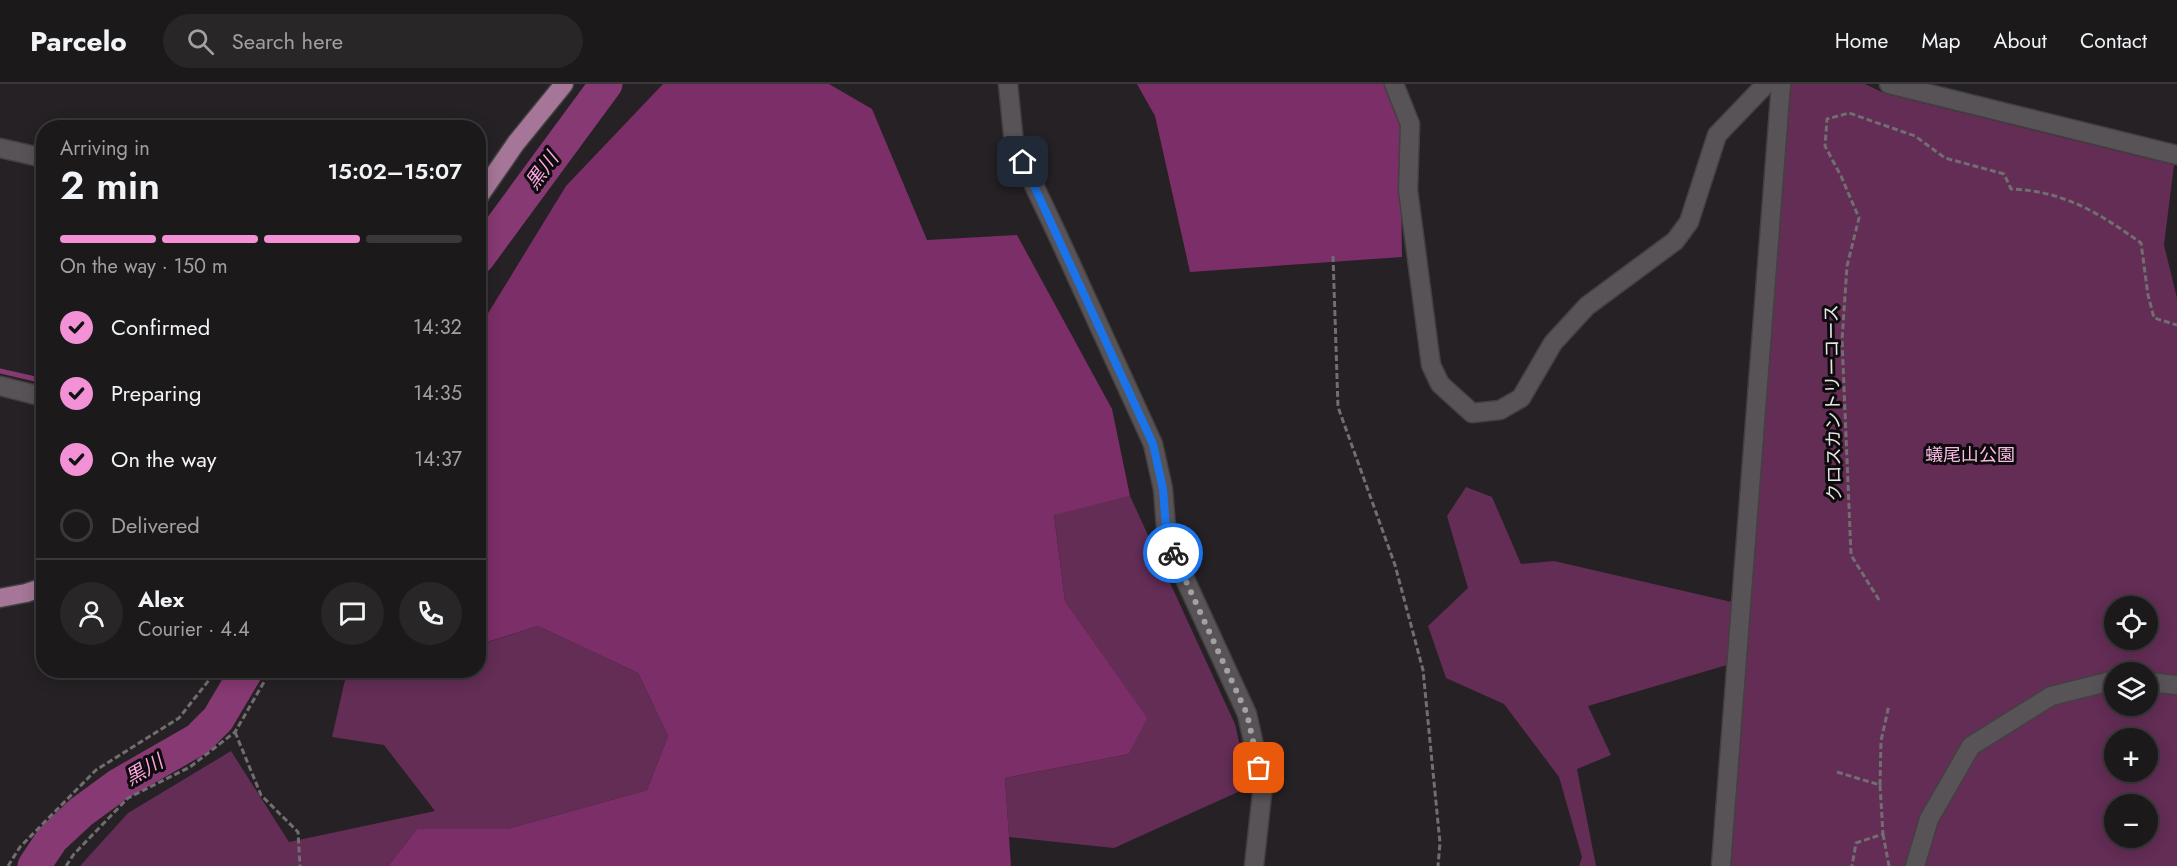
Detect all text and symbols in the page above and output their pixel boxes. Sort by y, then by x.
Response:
search box [163,14,583,68]
text: Parcelo [30,21,127,62]
icon: search [184,25,217,58]
text: Search here [232,25,343,57]
text: Home [1835,26,1888,56]
text: Map [1921,26,1961,56]
text: About [1994,26,2047,56]
text: Contact [2080,26,2147,56]
text: Arriving in [60,134,150,163]
pin [997,136,1048,187]
water label: 黒川 [519,145,567,196]
icon: home [1006,145,1039,178]
text: 15:02–15:07 [327,155,462,187]
text: 2 min [60,157,160,214]
text: On the way · 150 m [60,252,228,281]
street label: クロスカントリーコース [1818,304,1848,502]
icon: check [60,311,93,344]
text: Confirmed [111,311,210,343]
text: 14:32 [413,313,462,342]
icon: check [60,377,93,410]
text: Preparing [111,377,202,409]
text: 14:35 [413,379,462,408]
park label: 蟻尾山公園 [1925,442,2015,468]
icon: check [60,443,93,476]
text: On the way [111,443,216,475]
text: 14:37 [414,445,462,474]
text: Delivered [111,509,200,541]
courier [1143,523,1203,583]
icon: bike [1157,537,1190,570]
button: person [60,582,123,645]
button: chat [321,582,384,645]
button: phone [399,582,462,645]
text: Alex [138,583,184,615]
map controls [2104,596,2158,848]
button: locate [2104,596,2158,650]
text: Courier · 4.4 [138,615,250,644]
button: layers [2104,662,2158,716]
button: + [2104,728,2158,782]
pin [1233,742,1284,793]
water label: 黒川 [119,746,170,793]
icon: bag [1242,751,1275,784]
button: − [2104,794,2158,848]

